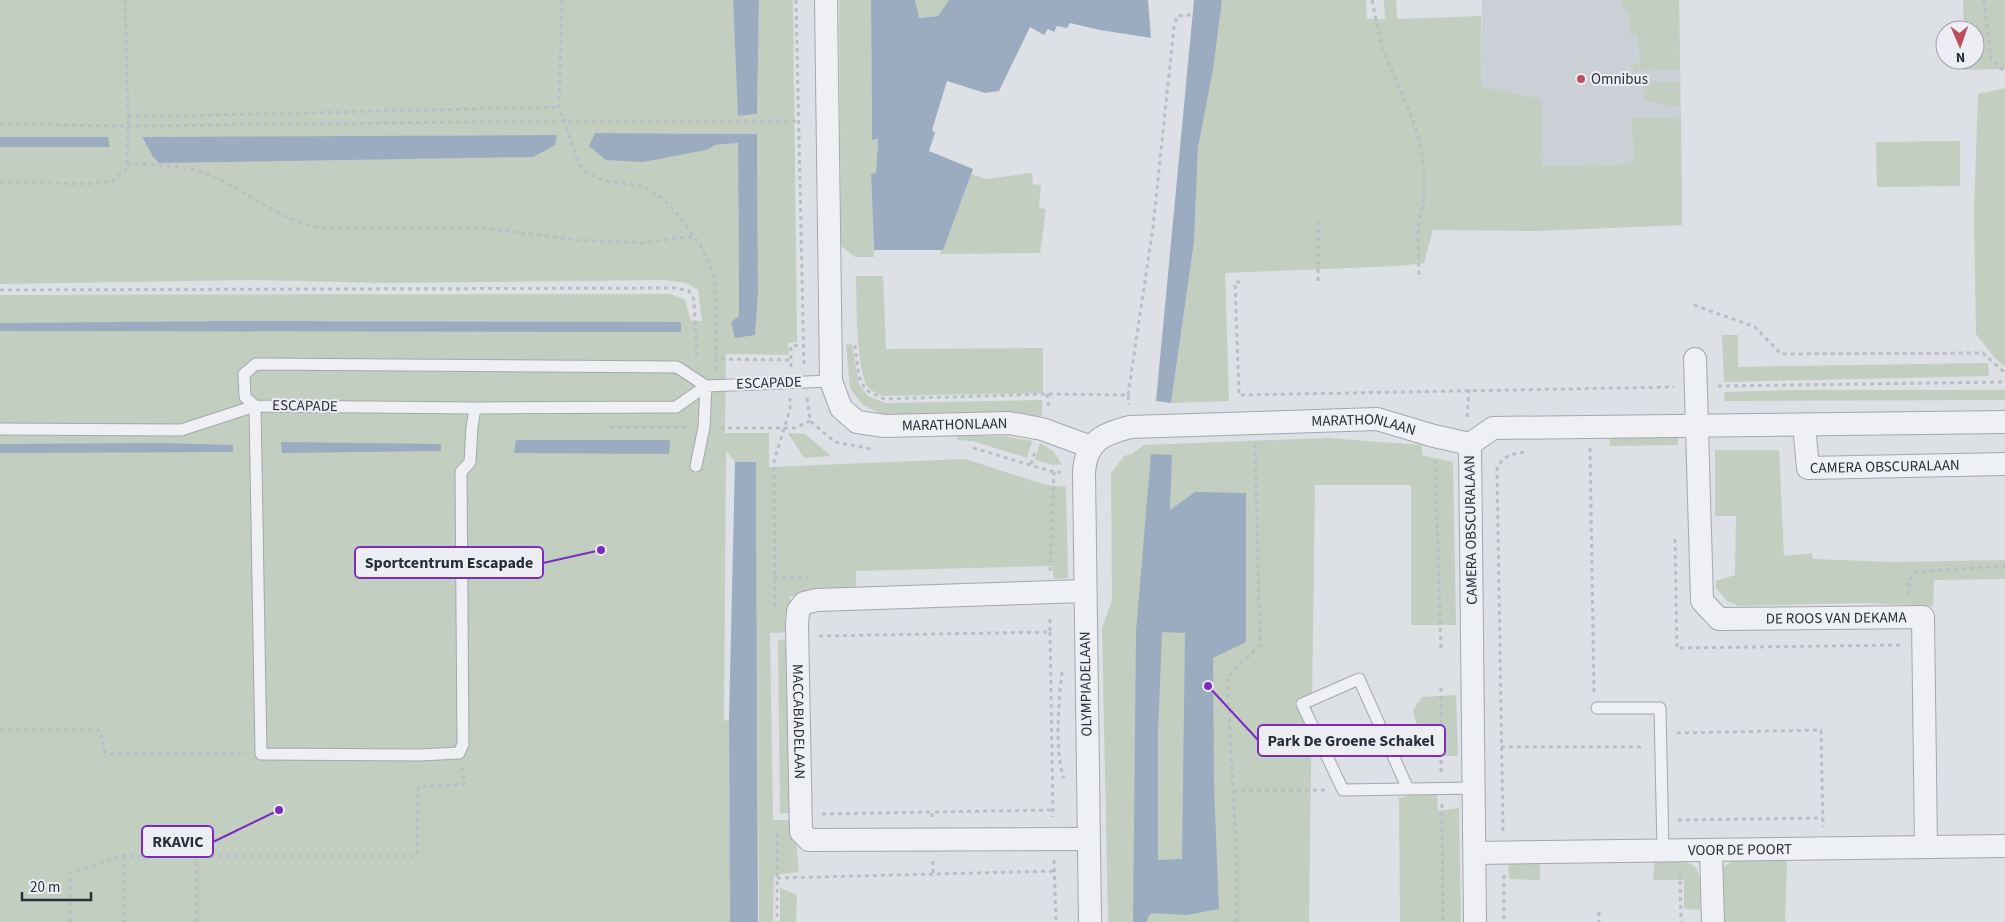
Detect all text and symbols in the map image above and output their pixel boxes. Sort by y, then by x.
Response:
north arrow [1935,20,1985,70]
text: N [1955,47,1965,67]
place label: Omnibus [1591,69,1648,90]
marker: Omnibus [1575,73,1587,85]
street label: ESCAPADE [736,371,802,395]
street label: ESCAPADE [272,395,338,417]
street label: MARATHONLAAN [1311,408,1418,441]
street label: MARATHONLAAN [902,413,1008,436]
street label: CAMERA OBSCURALAAN [1810,454,1960,478]
street label: CAMERA OBSCURALAAN [1459,455,1483,605]
callout: Sportcentrum Escapade [355,547,543,578]
text: Sportcentrum Escapade [365,552,533,574]
street label: DE ROOS VAN DEKAMA [1766,607,1908,629]
street label: OLYMPIADELAAN [1075,631,1097,737]
street label: MACCABIADELAAN [787,664,810,779]
callout: Park De Groene Schakel [1258,725,1445,756]
text: Park De Groene Schakel [1268,730,1435,752]
callout: RKAVIC [142,826,213,857]
text: RKAVIC [152,831,204,853]
street label: VOOR DE POORT [1688,838,1792,861]
scale bar [22,870,91,902]
text: 20 m [30,877,60,898]

